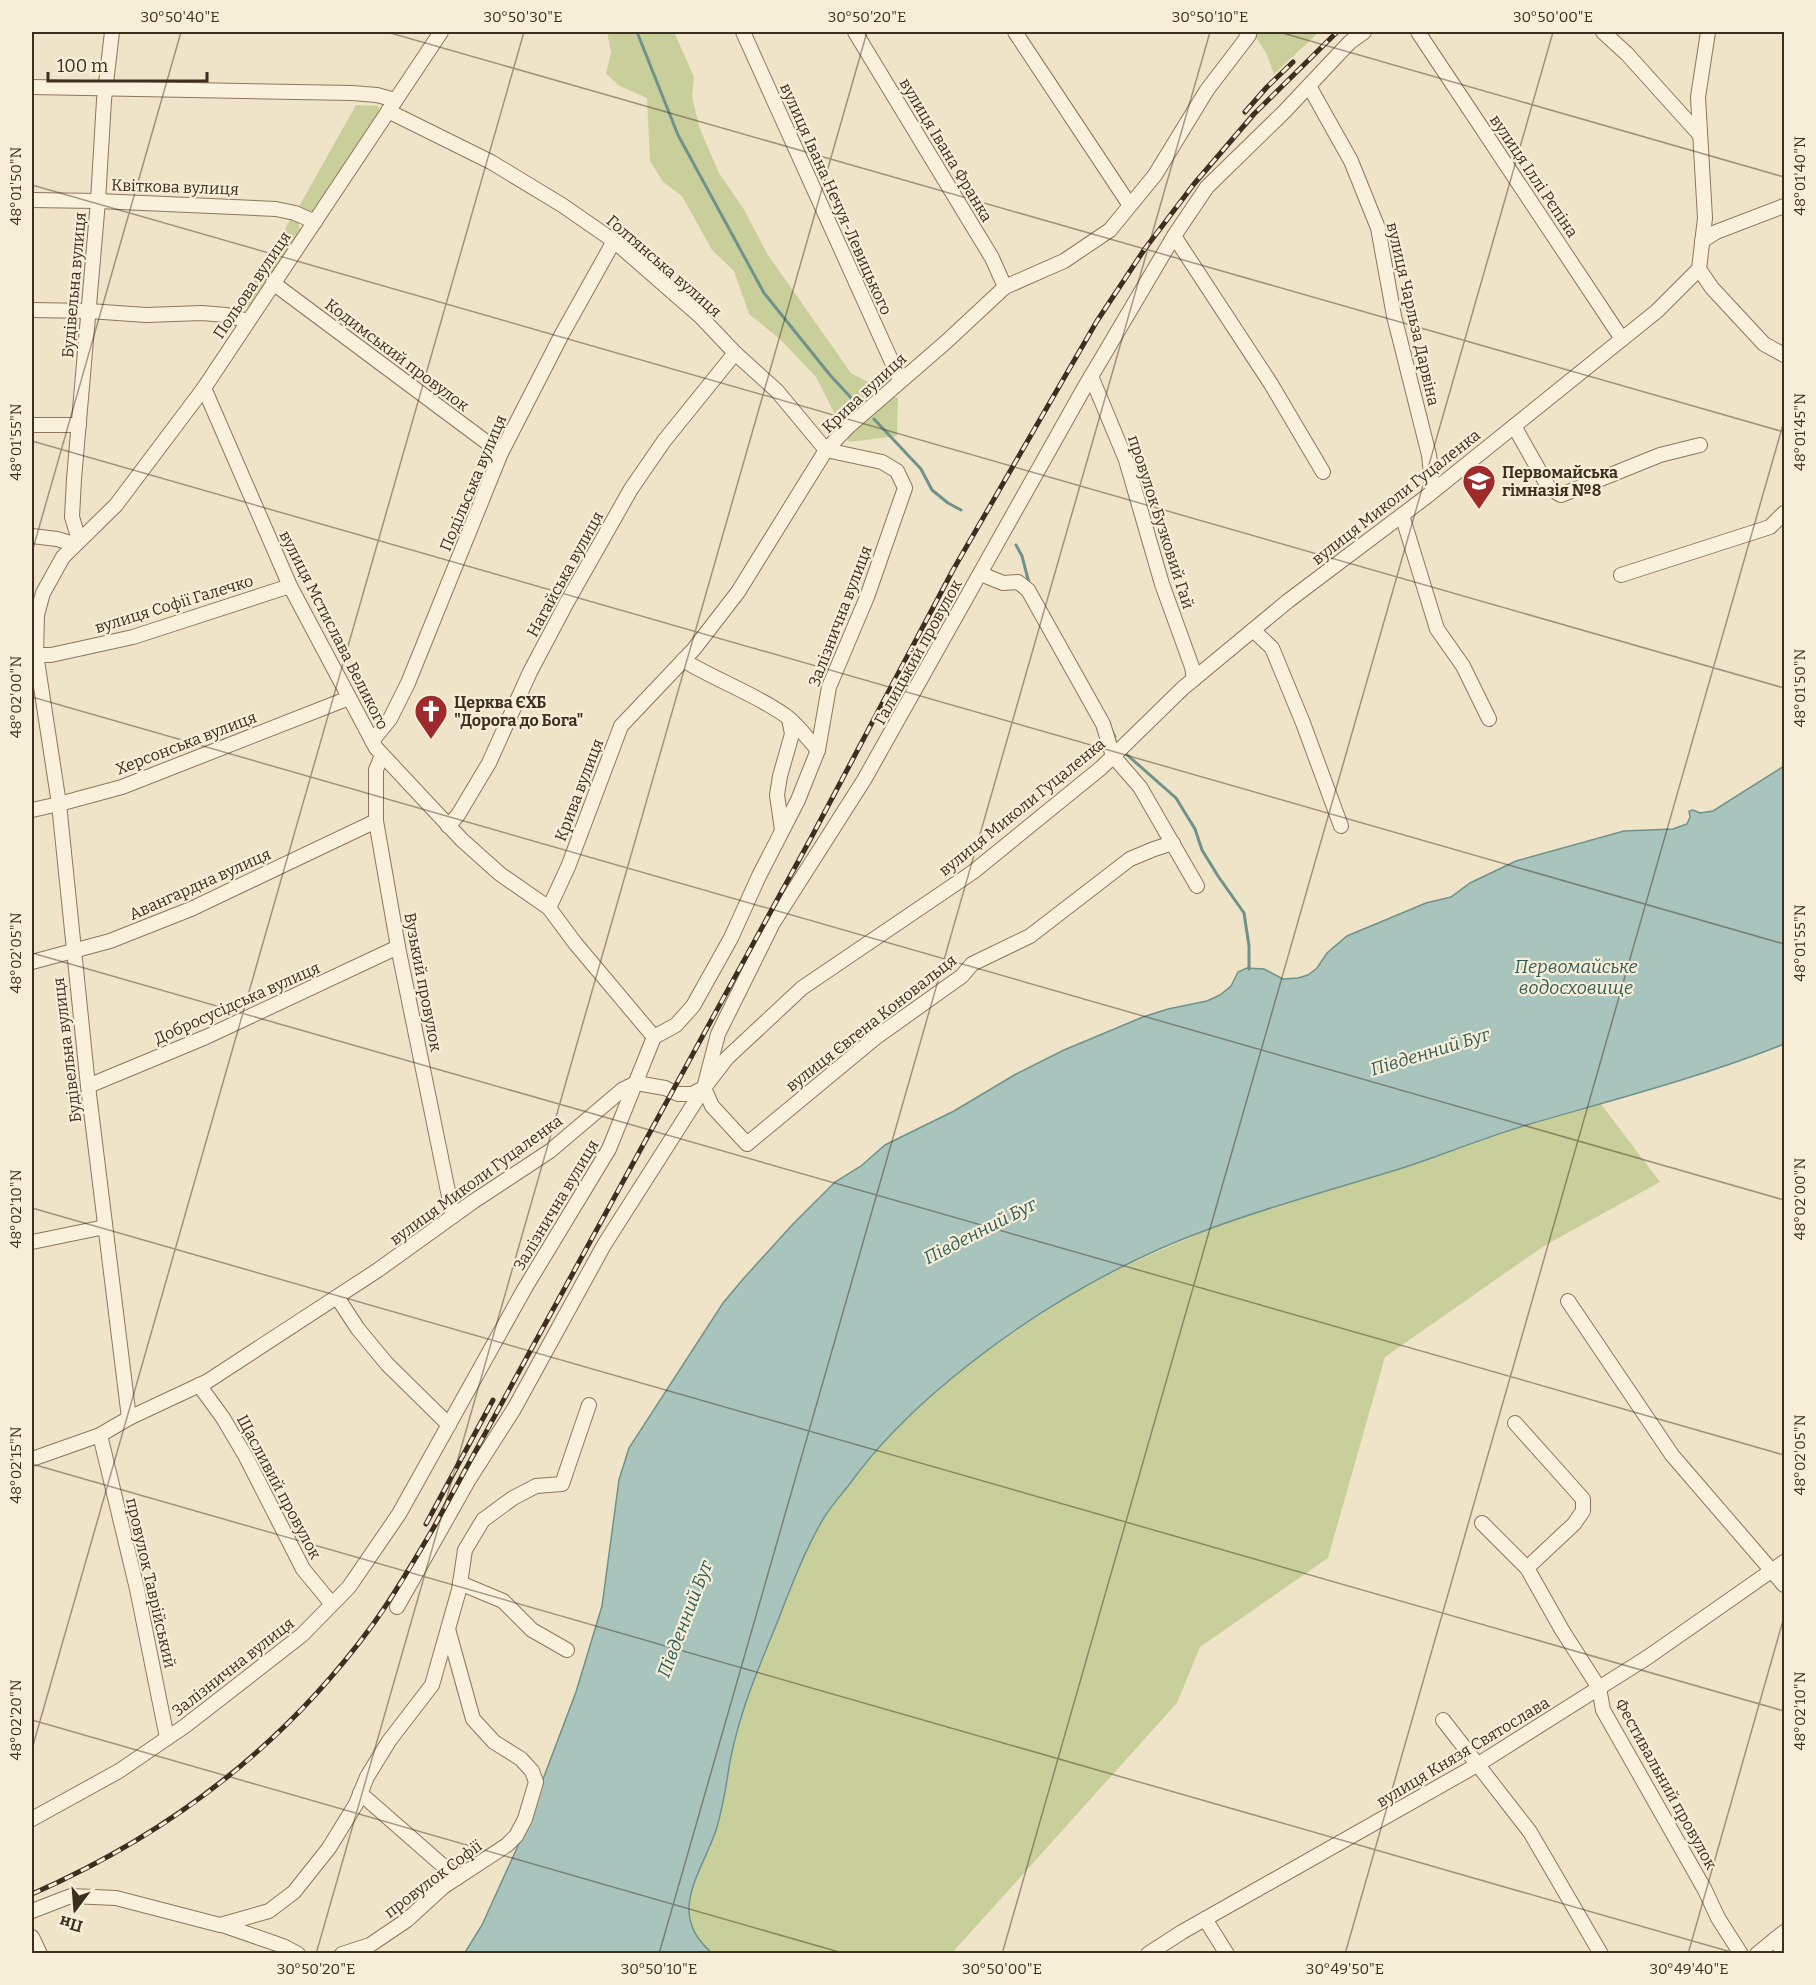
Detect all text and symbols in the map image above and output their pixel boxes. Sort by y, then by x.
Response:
text: 30°50'40"E [140,8,220,26]
text: 30°50'30"E [484,8,562,26]
text: 30°50'20"E [828,8,906,26]
text: 30°50'10"E [1172,8,1248,26]
text: 30°50'00"E [1513,8,1593,26]
scale bar [48,45,207,83]
text: 100 m [57,55,108,77]
street label: вулиця Івана Франка [896,75,997,226]
street label: вулиця Івана Нечуя-Левицького [776,80,896,318]
street label: вулиця Іллі Рєпіна [1486,111,1582,241]
text: 48°01'40"N [1791,136,1809,216]
text: 48°01'50"N [7,146,25,225]
street label: Квіткова вулиця [111,175,239,199]
street label: Будівельна вулиця [58,211,90,359]
street label: Голтянська вулиця [603,211,725,321]
street label: вулиця Чарльза Дарвіна [1383,220,1443,408]
street label: Польова вулиця [209,228,295,342]
street label: Кодимський провулок [321,295,473,416]
street label: Крива вулиця [818,349,910,437]
text: 48°01'45"N [1791,393,1809,471]
text: 48°01'55"N [7,403,25,481]
street label: Подільська вулиця [436,412,510,554]
street label: вулиця Миколи Гуцаленка [1308,425,1484,569]
street label: провулок Бузковий Гай [1124,433,1198,611]
school or university icon: Первомайська гімназія №8 [1461,463,1497,510]
place label: Первомайська гімназія №8 [1502,463,1618,500]
street label: Нагайська вулиця [523,508,607,640]
street label: вулиця Мстислава Великого [275,527,393,733]
street label: Залізнична вулиця [804,543,876,689]
street label: вулиця Софії Галечко [92,571,256,637]
street label: Галицький провулок [870,576,966,728]
text: 48°01'50"N [1791,648,1809,727]
text: 48°02'00"N [7,656,25,738]
church icon: Церква ЄХБ "Дорога до Бога" [413,693,449,740]
place label: Церква ЄХБ "Дорога до Бога" [454,693,584,730]
street label: Херсонська вулиця [113,707,259,779]
street label: вулиця Миколи Гуцаленка [935,734,1109,880]
street label: Крива вулиця [551,736,607,844]
street label: Авангардна вулиця [126,844,274,924]
text: 48°01'55"N [1791,904,1809,982]
street label: Вузький провулок [400,911,446,1054]
text: 48°02'05"N [7,912,25,994]
street label: вулиця Євгена Коновальця [782,950,960,1096]
water label: Первомайське водосховище [1515,956,1637,999]
street label: Добросусідська вулиця [151,958,323,1048]
street label: Будівельна вулиця [49,976,85,1124]
water label: Південний Буг [1368,1023,1493,1081]
street label: вулиця Миколи Гуцаленка [386,1111,566,1249]
street label: Залізнична вулиця [509,1136,603,1274]
text: 48°02'00"N [1791,1158,1809,1240]
text: 48°02'10"N [7,1169,25,1249]
water label: Південний Буг [920,1193,1041,1269]
street label: Щасливий провулок [233,1412,325,1563]
text: 48°02'05"N [1791,1414,1809,1496]
text: 48°02'15"N [7,1426,25,1504]
street label: провулок Таврійський [122,1496,180,1670]
water label: Південний Буг [653,1557,718,1681]
street label: Залізнична вулиця [168,1613,298,1720]
text: 48°02'10"N [1791,1671,1809,1751]
text: 48°02'20"N [7,1679,25,1761]
street label: вулиця Князя Святослава [1373,1693,1553,1811]
street label: Фестивальний провулок [1611,1695,1721,1873]
street label: провулок Софії [381,1836,486,1922]
north arrow [45,1880,105,1940]
text: Пн [57,1912,85,1936]
text: 30°50'20"E [277,1960,355,1978]
text: 30°50'10"E [621,1960,697,1978]
text: 30°50'00"E [962,1960,1042,1978]
text: 30°49'50"E [1306,1960,1384,1978]
text: 30°49'40"E [1649,1960,1729,1978]

